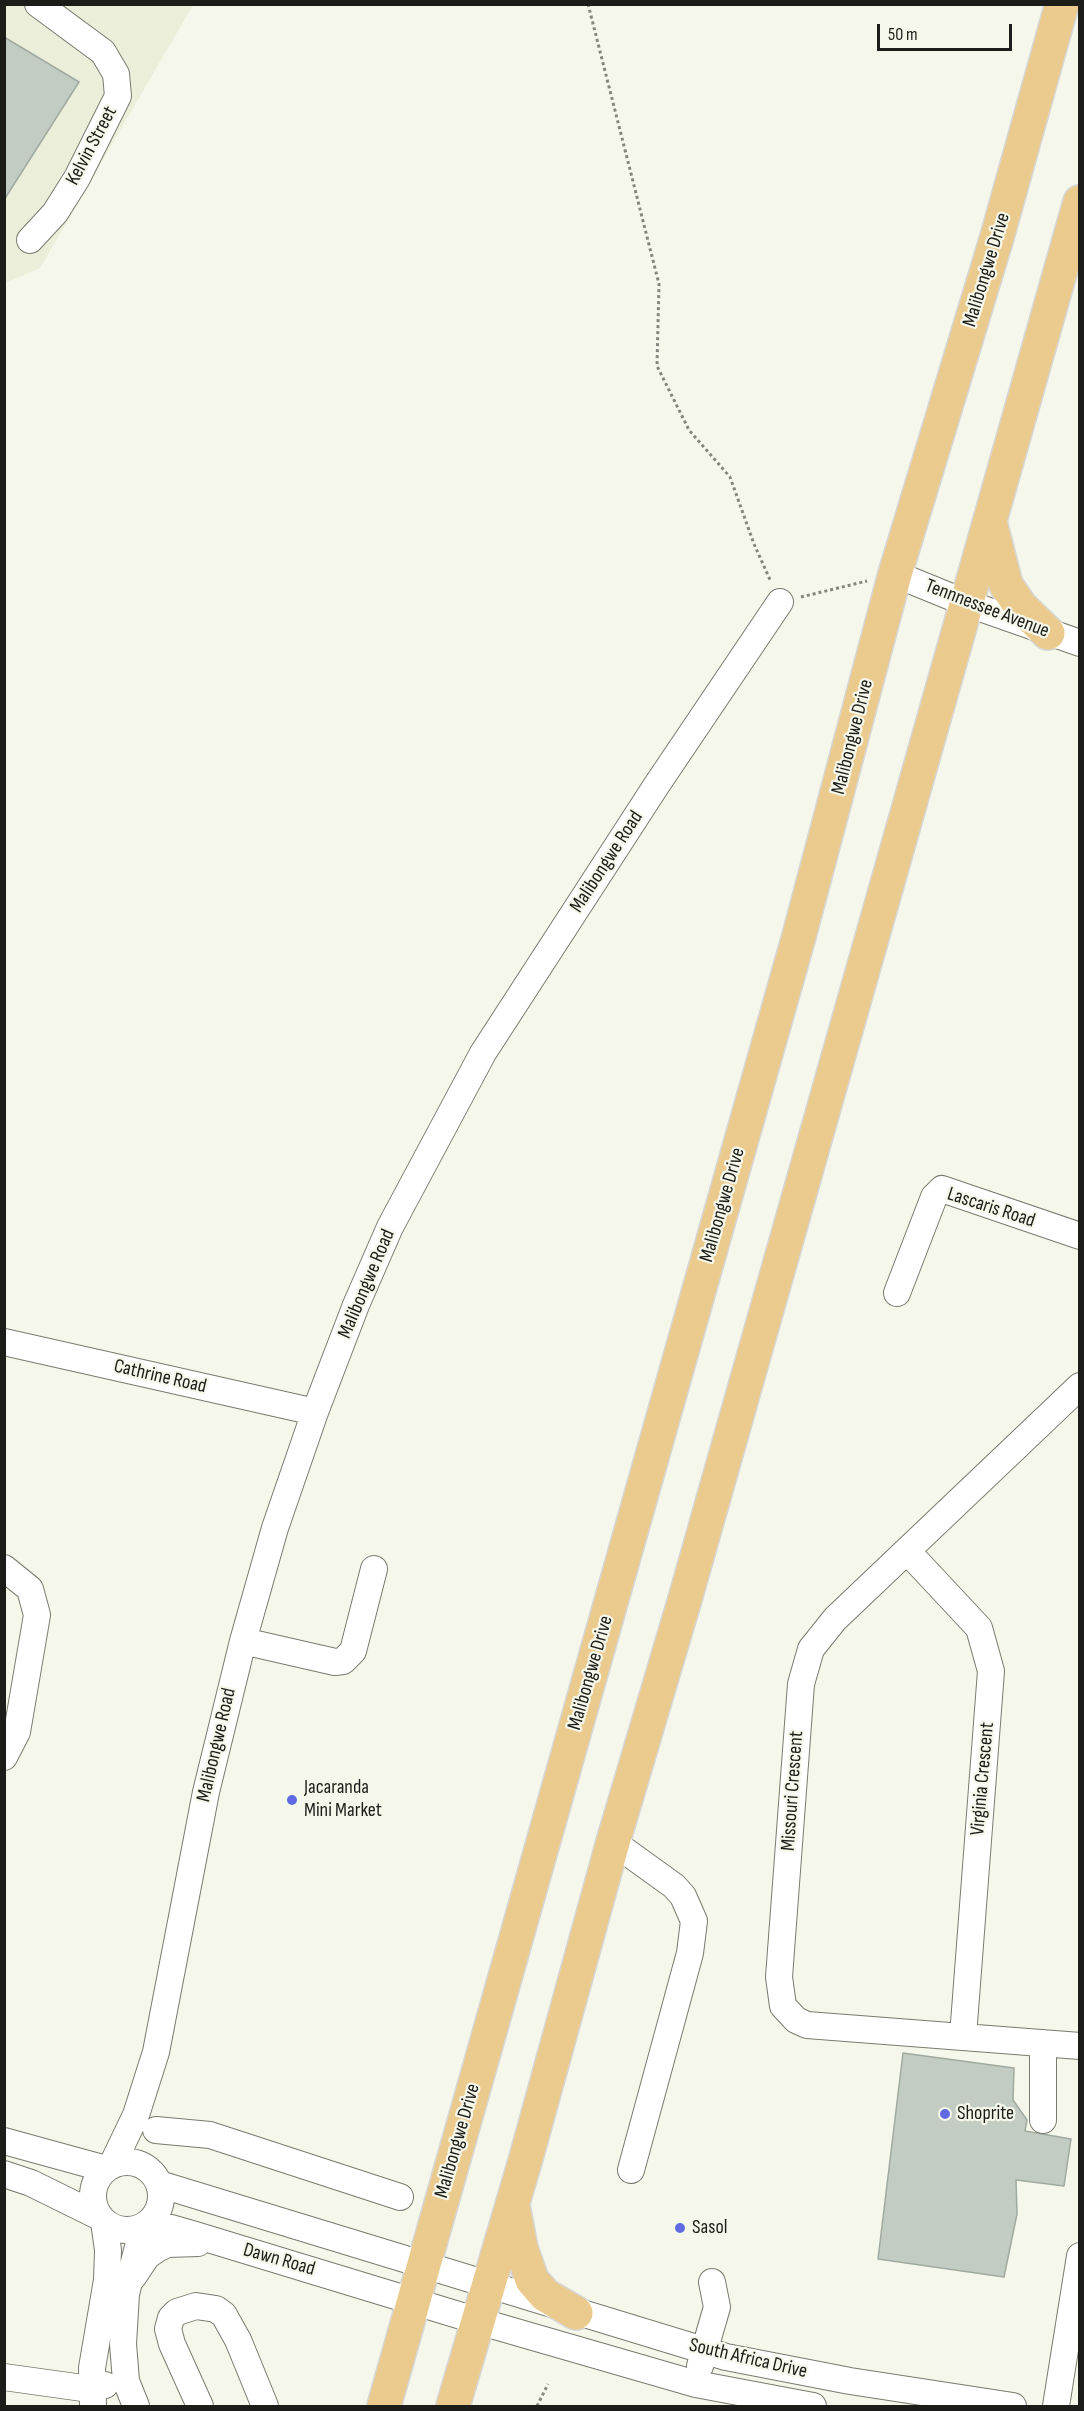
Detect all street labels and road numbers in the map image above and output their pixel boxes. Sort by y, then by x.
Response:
street label: Kelvin Street [61,102,123,190]
street label: Malibongwe Drive [958,210,1016,330]
street label: Tennnessee Avenue [922,574,1052,644]
street label: Malibongwe Drive [827,677,879,797]
street label: Malibongwe Road [565,807,649,917]
street label: Malibongwe Drive [695,1145,751,1265]
street label: Lascaris Road [944,1183,1038,1233]
street label: Malibongwe Road [333,1226,401,1342]
street label: Cathrine Road [111,1355,209,1399]
street label: Malibongwe Drive [563,1613,619,1733]
street label: Malibongwe Road [192,1686,242,1804]
street label: Virginia Crescent [966,1721,1000,1837]
street label: Missouri Crescent [777,1730,809,1852]
street label: Malibongwe Drive [430,2081,486,2201]
street label: Dawn Road [240,2238,318,2282]
street label: South Africa Drive [687,2334,809,2384]

